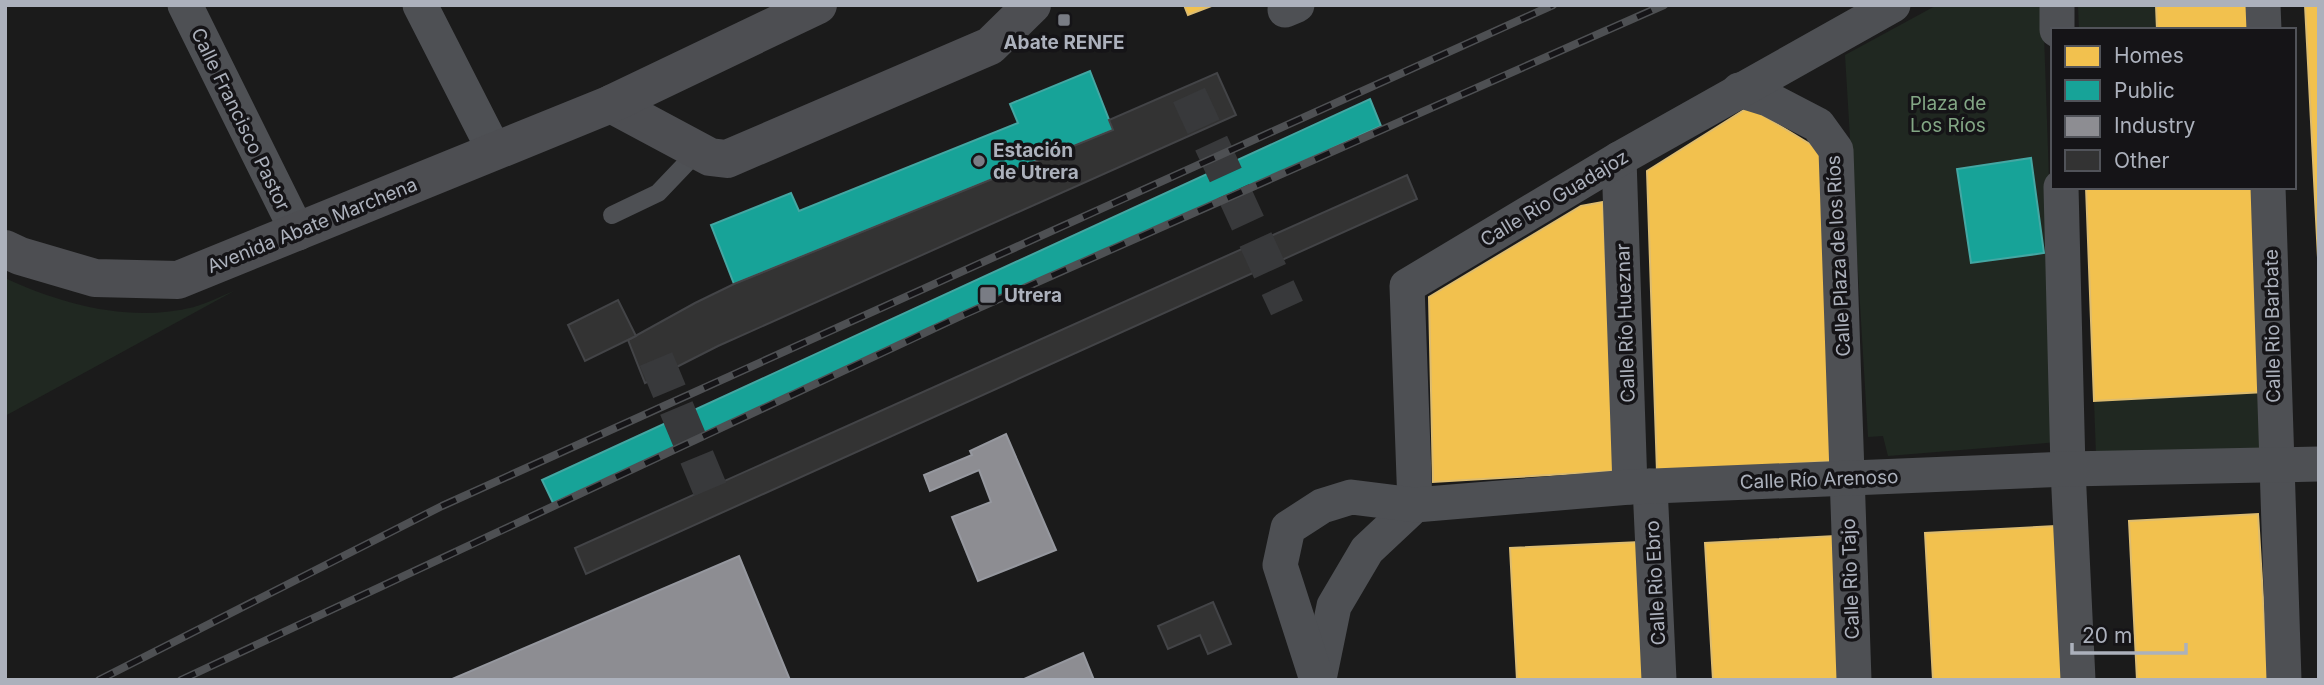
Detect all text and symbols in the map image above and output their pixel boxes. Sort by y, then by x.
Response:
marker: Abate RENFE [1056,12,1072,28]
street label: Calle Francisco Pastor [186,24,295,214]
legend [2051,28,2296,189]
place label: Abate RENFE [1003,31,1125,54]
text: Homes [2114,43,2184,68]
text: Public [2114,78,2175,103]
park label: Plaza de Los Ríos [1910,92,1986,137]
text: Industry [2114,113,2196,138]
place label: Estación de Utrera [993,139,1079,184]
street label: Calle Rio Guadajoz [1476,145,1632,252]
text: Other [2114,148,2170,173]
marker: Estación de Utrera [971,153,987,169]
street label: Calle Plaza de los Ríos [1822,155,1855,357]
street label: Avenida Abate Marchena [204,173,421,278]
street label: Calle Río Hueznar [1611,243,1640,403]
street label: Calle Rio Barbate [2260,249,2285,403]
place label: Utrera [1004,284,1062,307]
marker: Utrera [978,285,998,305]
street label: Calle Río Arenoso [1739,465,1899,494]
street label: Calle Rio Tajo [1837,518,1864,640]
street label: Calle Rio Ebro [1641,520,1670,646]
scale bar [2072,612,2186,656]
text: 20 m [2082,623,2132,648]

